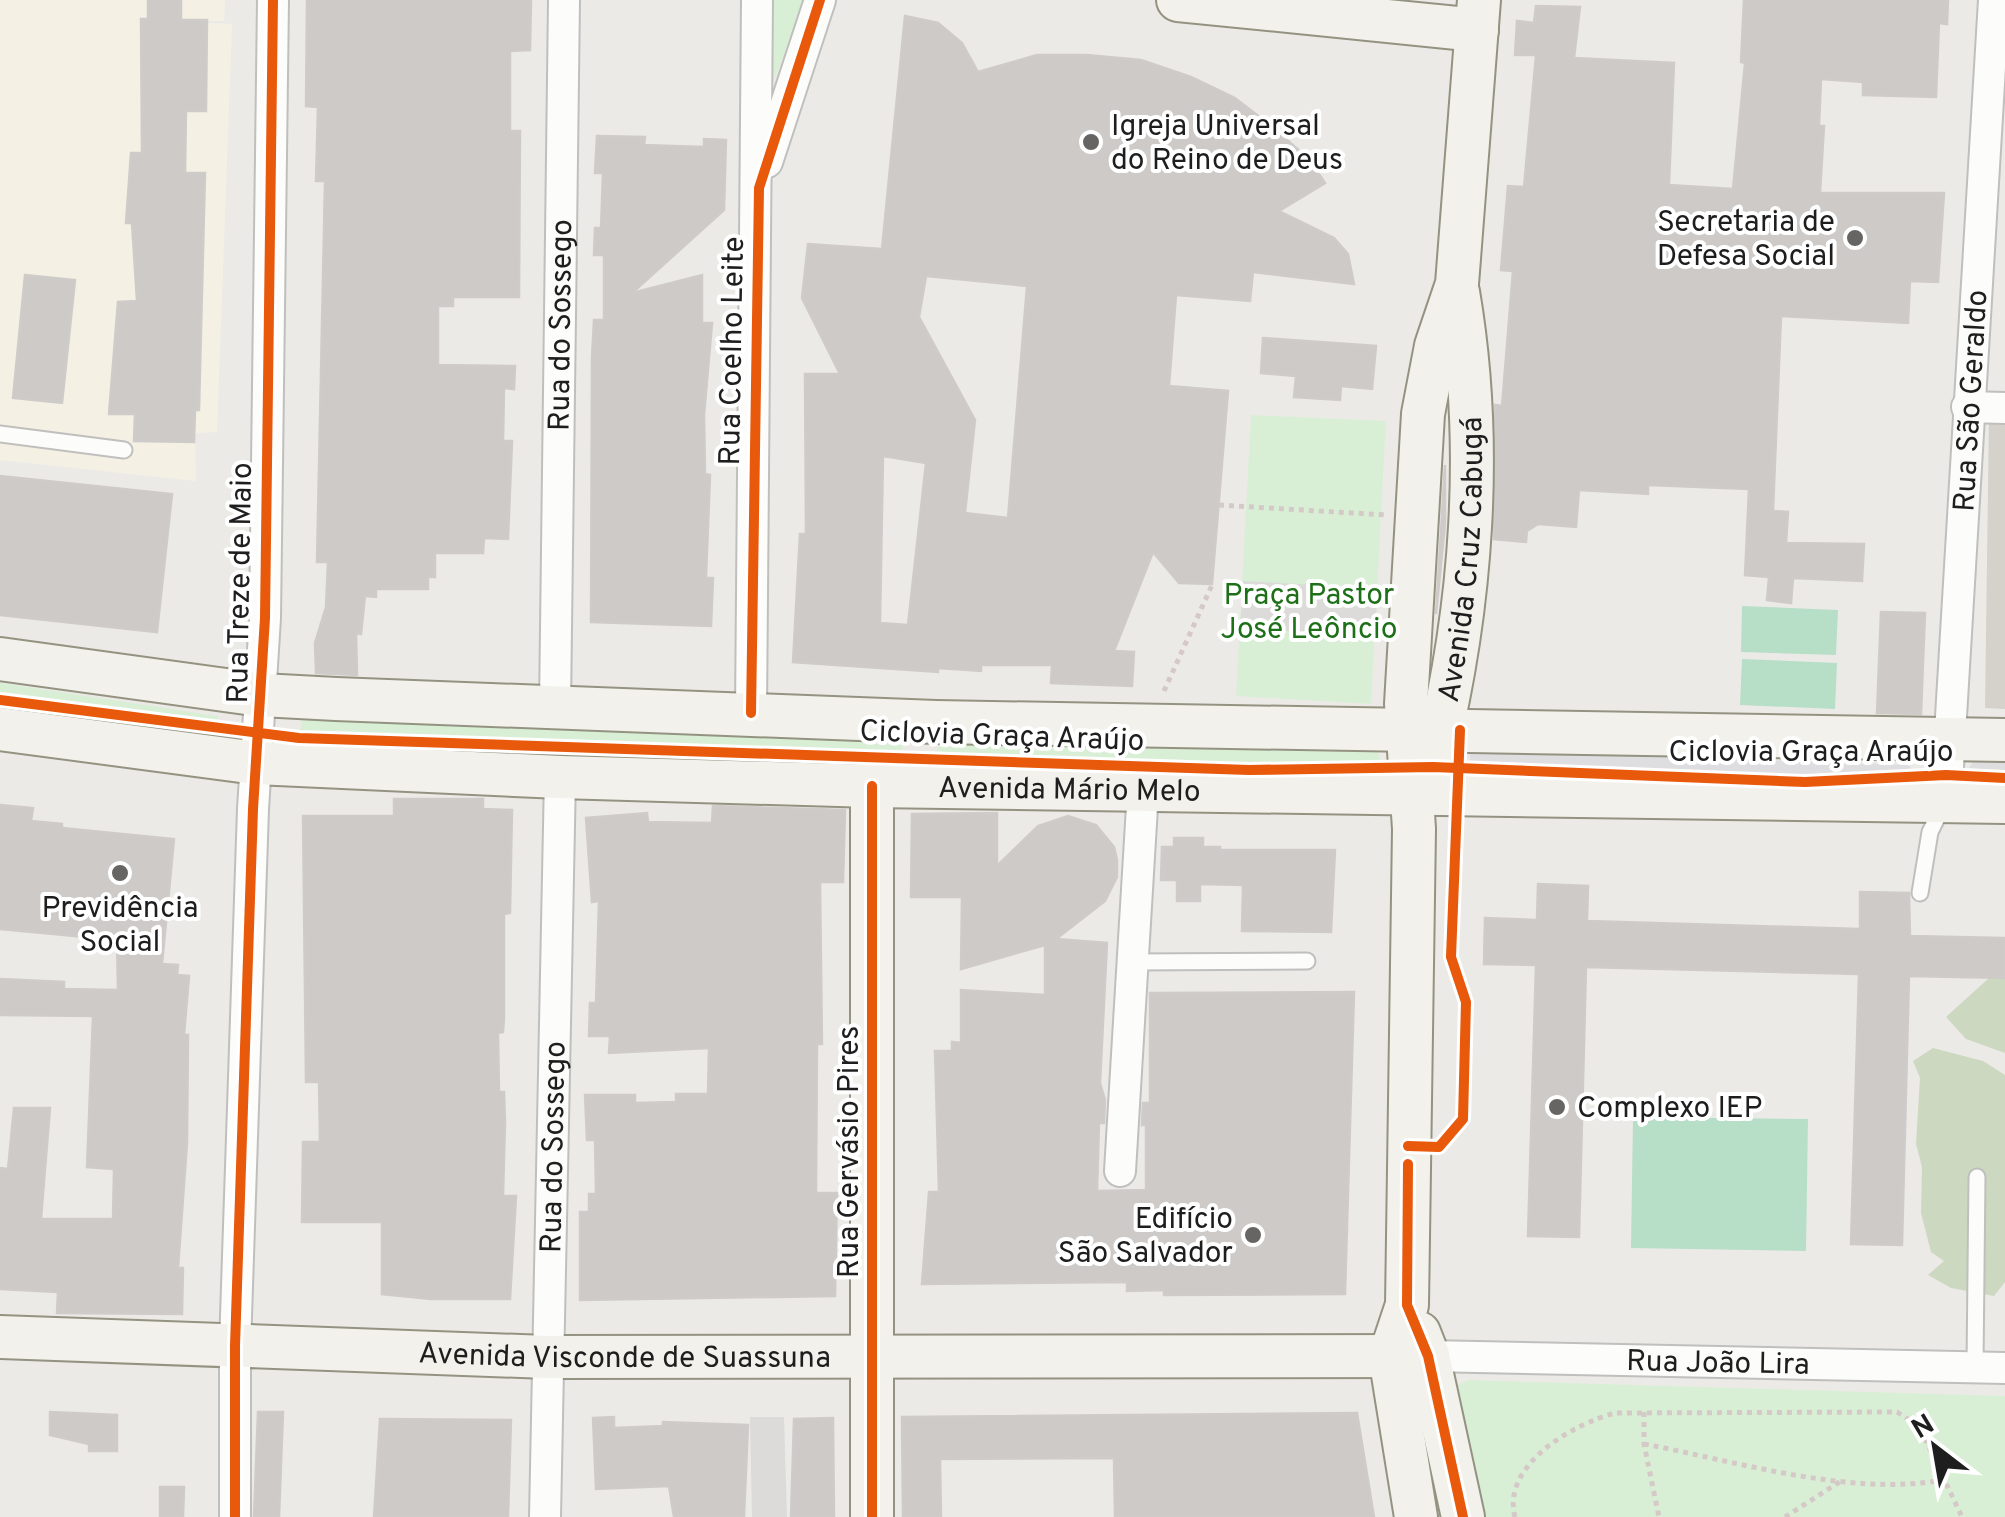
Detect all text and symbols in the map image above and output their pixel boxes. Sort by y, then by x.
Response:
place label: Igreja Universal do Reino de Deus [1111,109,1343,180]
marker: Igreja Universal do Reino de Deus [1080,131,1102,153]
place label: Secretaria de Defesa Social [1657,205,1835,276]
street label: Rua do Sossego [543,219,582,431]
marker: Secretaria de Defesa Social [1844,227,1866,249]
street label: Rua Coelho Leite [713,236,754,466]
street label: Rua São Geraldo [1947,289,1998,513]
street label: Avenida Cruz Cabugá [1432,416,1493,705]
street label: Rua Treze de Maio [221,462,262,704]
park label: Praça Pastor José Leôncio [1221,578,1397,649]
street label: Ciclovia Graça Araújo [859,714,1145,761]
street label: Ciclovia Graça Araújo [1668,735,1954,772]
street label: Avenida Mário Melo [938,771,1201,812]
marker: Previdência Social [109,862,131,884]
place label: Previdência Social [41,891,199,962]
street label: Rua Gervásio Pires [832,1026,869,1278]
street label: Rua do Sossego [534,1041,576,1254]
place label: Complexo IEP [1577,1091,1762,1128]
marker: Complexo IEP [1546,1096,1568,1118]
place label: Edifício São Salvador [1058,1202,1233,1273]
marker: Edifício São Salvador [1242,1224,1264,1246]
street label: Avenida Visconde de Suassuna [418,1336,831,1378]
street label: Rua João Lira [1626,1344,1810,1385]
north arrow [1885,1397,1985,1497]
text: N [1906,1408,1942,1449]

